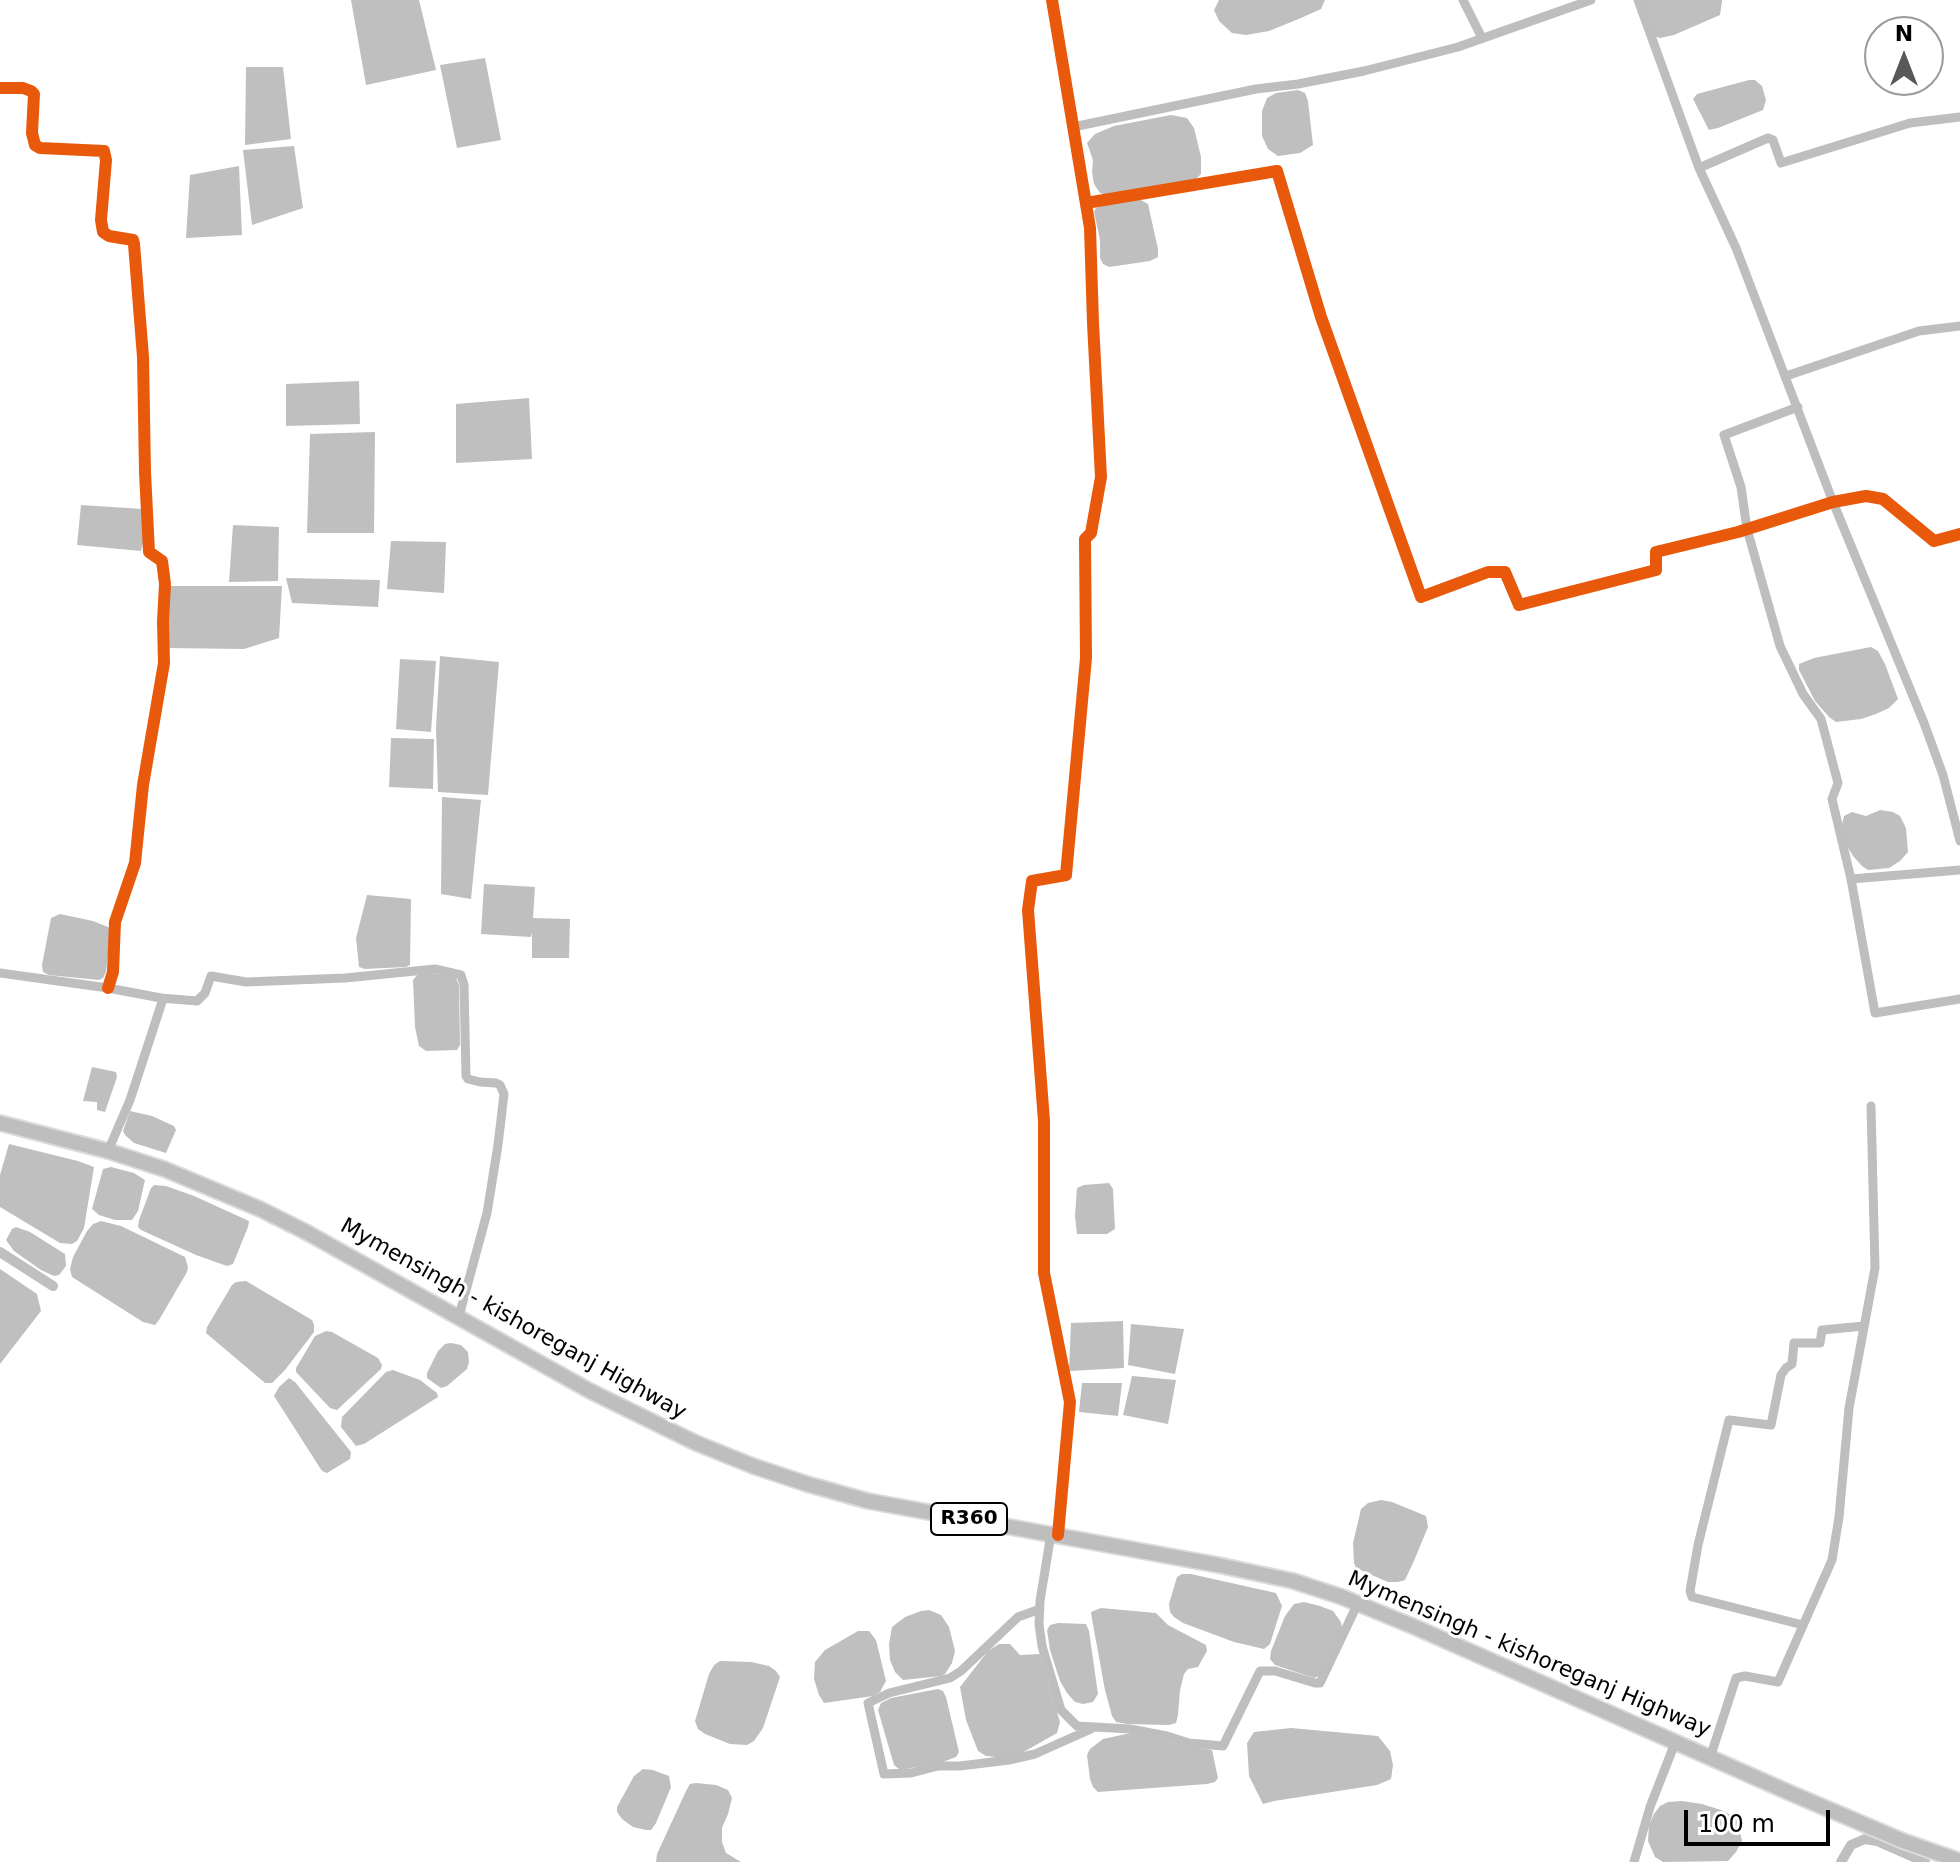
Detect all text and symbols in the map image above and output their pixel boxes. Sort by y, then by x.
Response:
north arrow [1864,16,1944,96]
text: N [1895,21,1913,46]
street label: Mymensingh - kishoreganj Highway [335,1214,691,1426]
road number: R360 [931,1503,1007,1535]
street label: Mymensingh - kishoreganj Highway [1344,1566,1714,1744]
scale bar [1688,1794,1834,1844]
text: 100 m [1698,1810,1775,1838]

